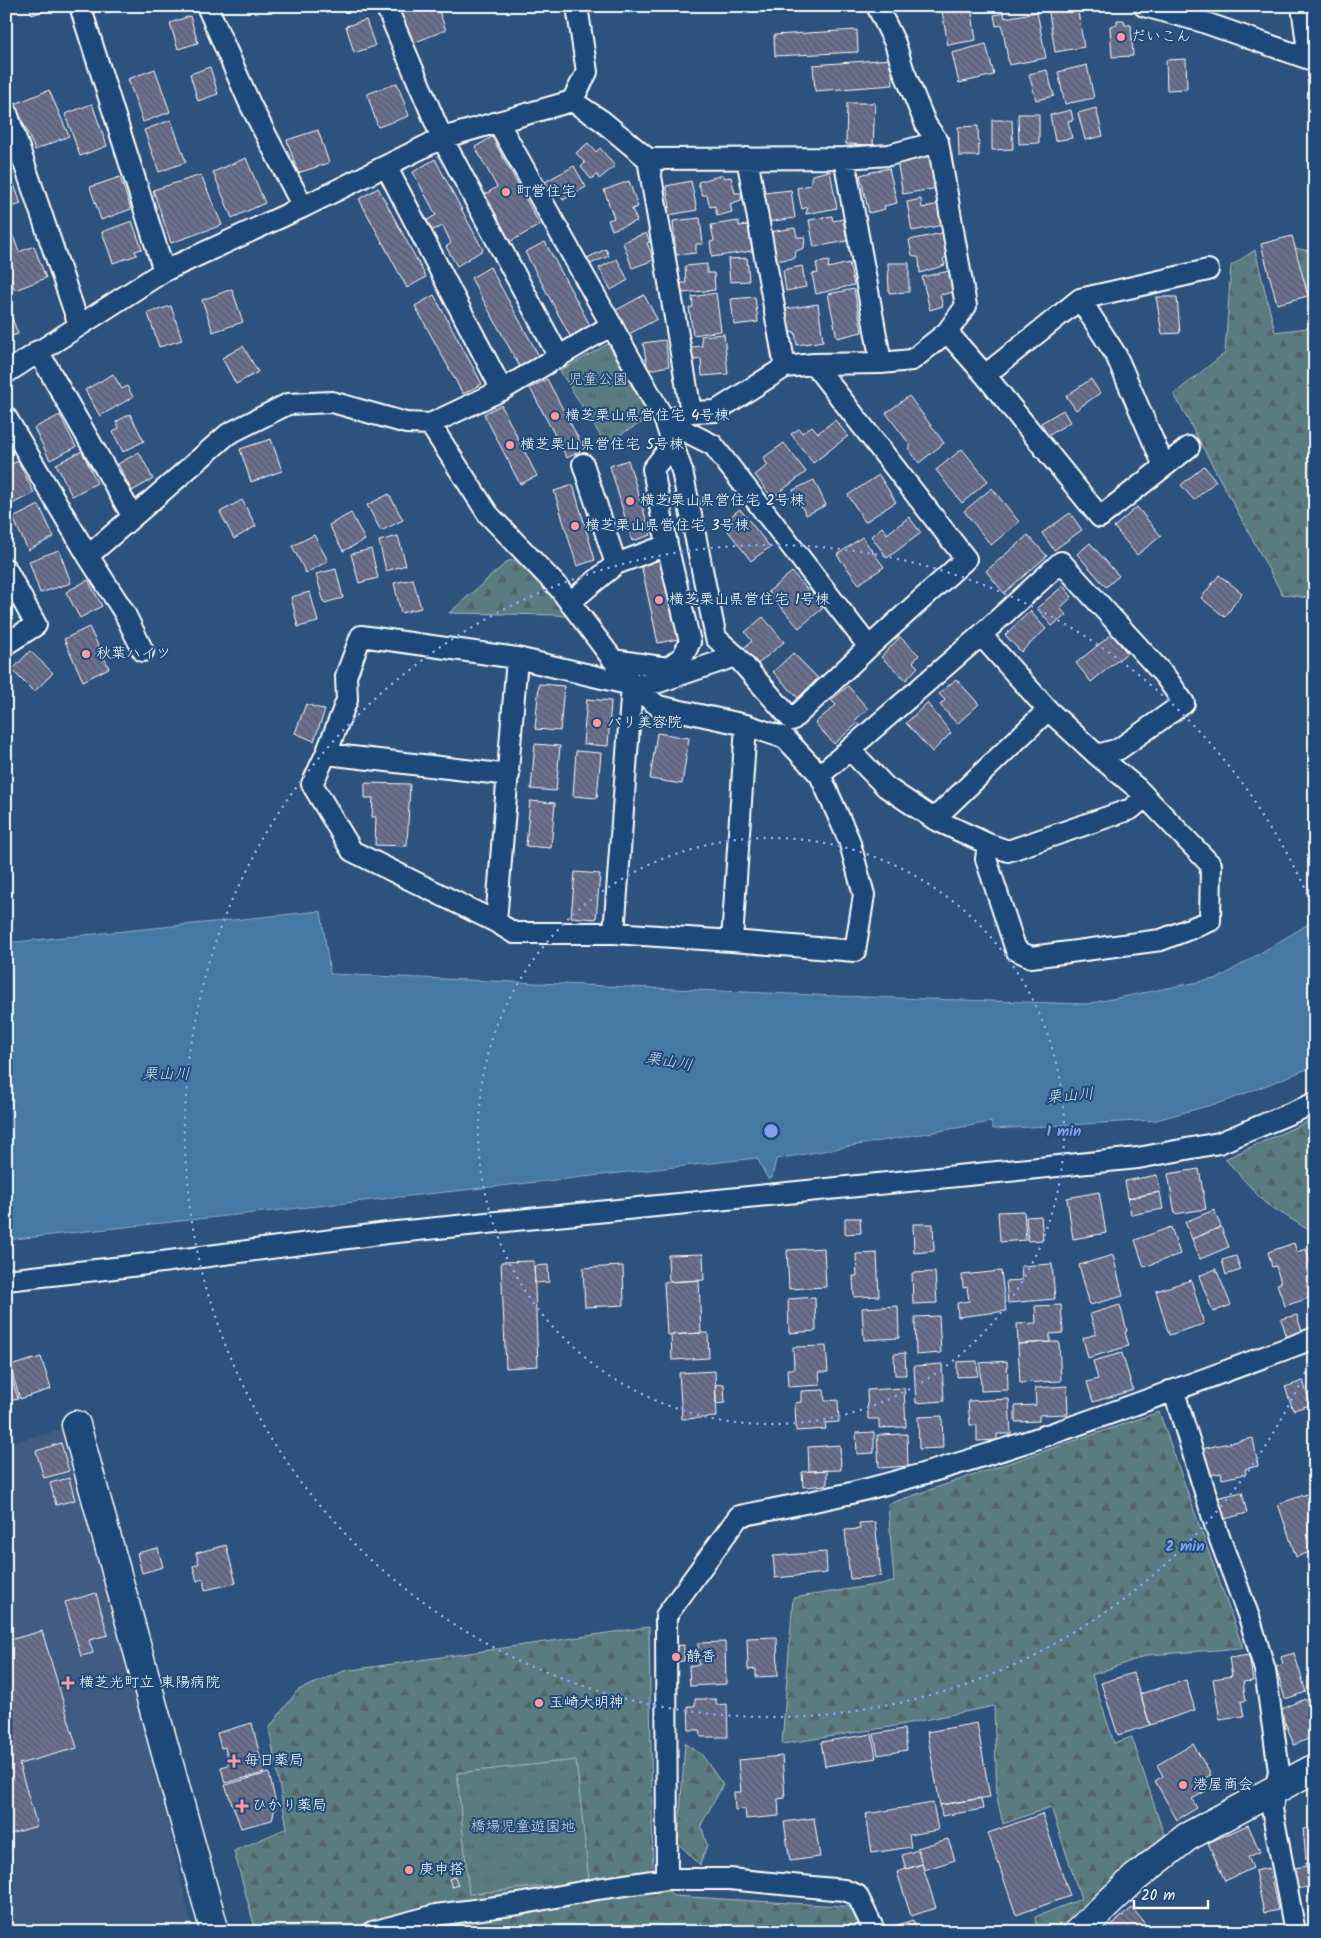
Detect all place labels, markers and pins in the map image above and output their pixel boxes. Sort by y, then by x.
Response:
place label: だいこん [1131,25,1191,49]
marker: だいこん [1115,31,1127,43]
place label: 町営住宅 [516,180,576,204]
marker: 町営住宅 [500,186,512,198]
place label: 横芝栗山県営住宅 4号棟 [565,404,729,428]
marker: 横芝栗山県営住宅 4号棟 [549,410,561,422]
place label: 横芝栗山県営住宅 5号棟 [520,433,684,457]
marker: 横芝栗山県営住宅 5号棟 [504,439,516,451]
place label: 横芝栗山県営住宅 2号棟 [640,489,805,513]
marker: 横芝栗山県営住宅 2号棟 [624,495,636,507]
place label: 横芝栗山県営住宅 3号棟 [585,514,750,538]
marker: 横芝栗山県営住宅 3号棟 [569,520,581,532]
place label: 横芝栗山県営住宅 1号棟 [669,588,830,612]
marker: 横芝栗山県営住宅 1号棟 [653,594,665,606]
place label: 秋葉ハイツ [96,642,171,666]
marker: 秋葉ハイツ [80,648,92,660]
place label: パリ美容院 [607,711,682,735]
marker: パリ美容院 [591,717,603,729]
centre of rings [762,1122,780,1140]
place label: 静香 [686,1645,716,1669]
marker: 静香 [670,1651,682,1663]
place label: 横芝光町立 東陽病院 [79,1671,220,1695]
marker: 横芝光町立 東陽病院 [61,1676,75,1690]
place label: 玉崎大明神 [549,1691,624,1715]
marker: 玉崎大明神 [533,1697,545,1709]
place label: 毎日薬局 [244,1749,304,1773]
marker: 毎日薬局 [228,1755,240,1767]
place label: 港屋商会 [1193,1773,1253,1797]
marker: 港屋商会 [1177,1779,1189,1791]
place label: ひかり薬局 [252,1794,327,1818]
marker: ひかり薬局 [236,1800,248,1812]
place label: 庚申搭 [419,1858,464,1882]
marker: 庚申搭 [403,1864,415,1876]

